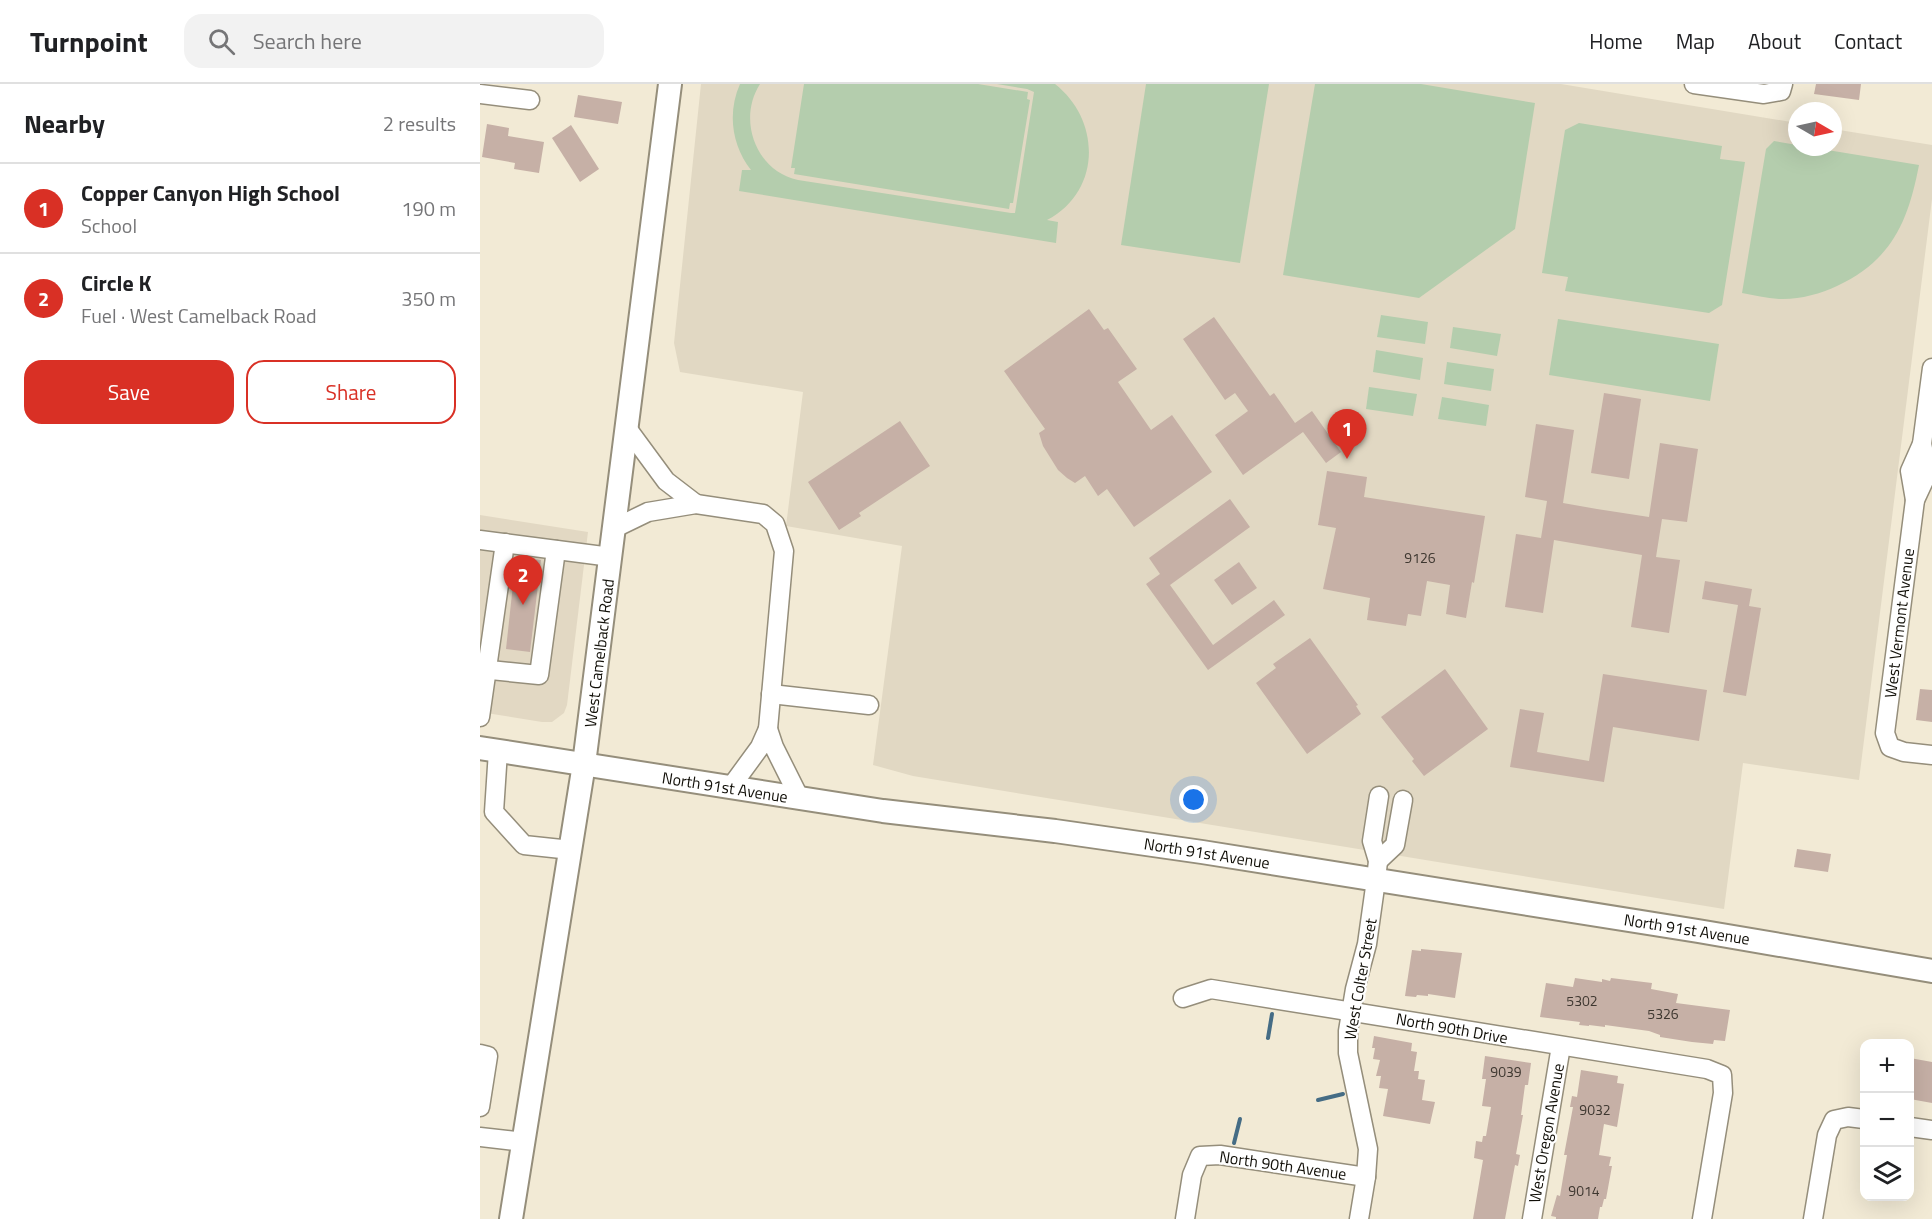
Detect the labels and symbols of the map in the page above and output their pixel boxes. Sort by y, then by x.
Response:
north arrow [1788,102,1842,156]
pin: 1 [1328,410,1366,459]
house number: 9126 [1404,547,1436,568]
street label: West Vermont Avenue [1878,547,1920,699]
pin: 2 [504,556,543,605]
street label: West Camelback Road [578,577,620,729]
street label: North 91st Avenue [660,765,790,809]
your location [1179,785,1208,814]
street label: North 91st Avenue [1142,831,1272,875]
street label: North 91st Avenue [1622,907,1752,951]
street label: West Colter Street [1337,916,1383,1042]
house number: 5302 [1566,990,1598,1011]
house number: 5326 [1647,1003,1679,1024]
street label: North 90th Drive [1394,1006,1510,1050]
house number: 9039 [1490,1061,1522,1082]
street label: West Oregon Avenue [1522,1061,1570,1205]
house number: 9032 [1579,1099,1611,1120]
street label: North 90th Avenue [1218,1144,1348,1186]
house number: 9014 [1568,1180,1600,1201]

